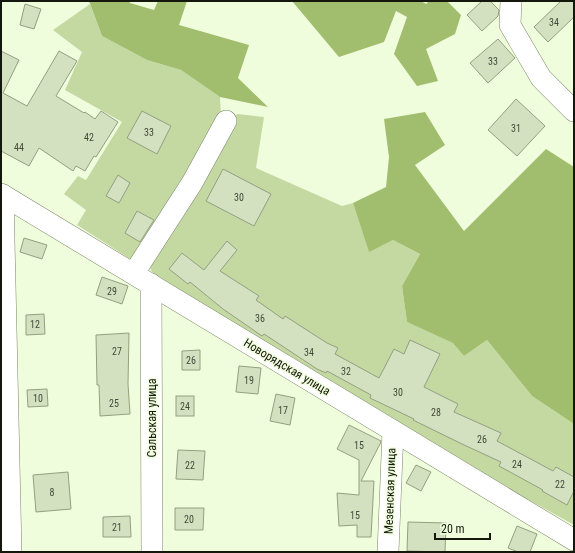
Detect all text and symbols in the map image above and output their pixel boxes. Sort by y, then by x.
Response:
house number: 34 [549,17,559,28]
house number: 33 [488,56,498,67]
house number: 31 [511,123,521,134]
house number: 33 [144,127,154,138]
house number: 42 [84,132,94,143]
house number: 44 [14,142,24,153]
house number: 30 [234,192,244,203]
house number: 29 [107,286,117,297]
house number: 36 [255,313,265,324]
house number: 12 [30,319,40,330]
street label: Новорядская улица [241,336,333,398]
house number: 27 [112,346,122,357]
house number: 34 [304,347,314,358]
house number: 26 [186,355,196,366]
house number: 32 [341,366,351,377]
house number: 19 [244,375,254,386]
street label: Сальская улица [145,378,159,458]
house number: 30 [393,387,403,398]
house number: 10 [33,393,43,404]
house number: 25 [109,398,119,409]
house number: 24 [180,401,190,412]
house number: 17 [278,405,288,416]
house number: 28 [431,407,441,418]
house number: 26 [477,434,487,445]
house number: 15 [354,440,364,451]
street label: Мезенская улица [381,447,399,534]
house number: 24 [512,459,522,470]
house number: 22 [185,460,195,471]
house number: 22 [555,479,565,490]
house number: 8 [50,487,55,498]
house number: 15 [350,510,360,521]
house number: 20 [184,514,194,525]
scale bar [435,515,490,541]
house number: 21 [112,522,122,533]
text: 20 m [441,522,465,536]

